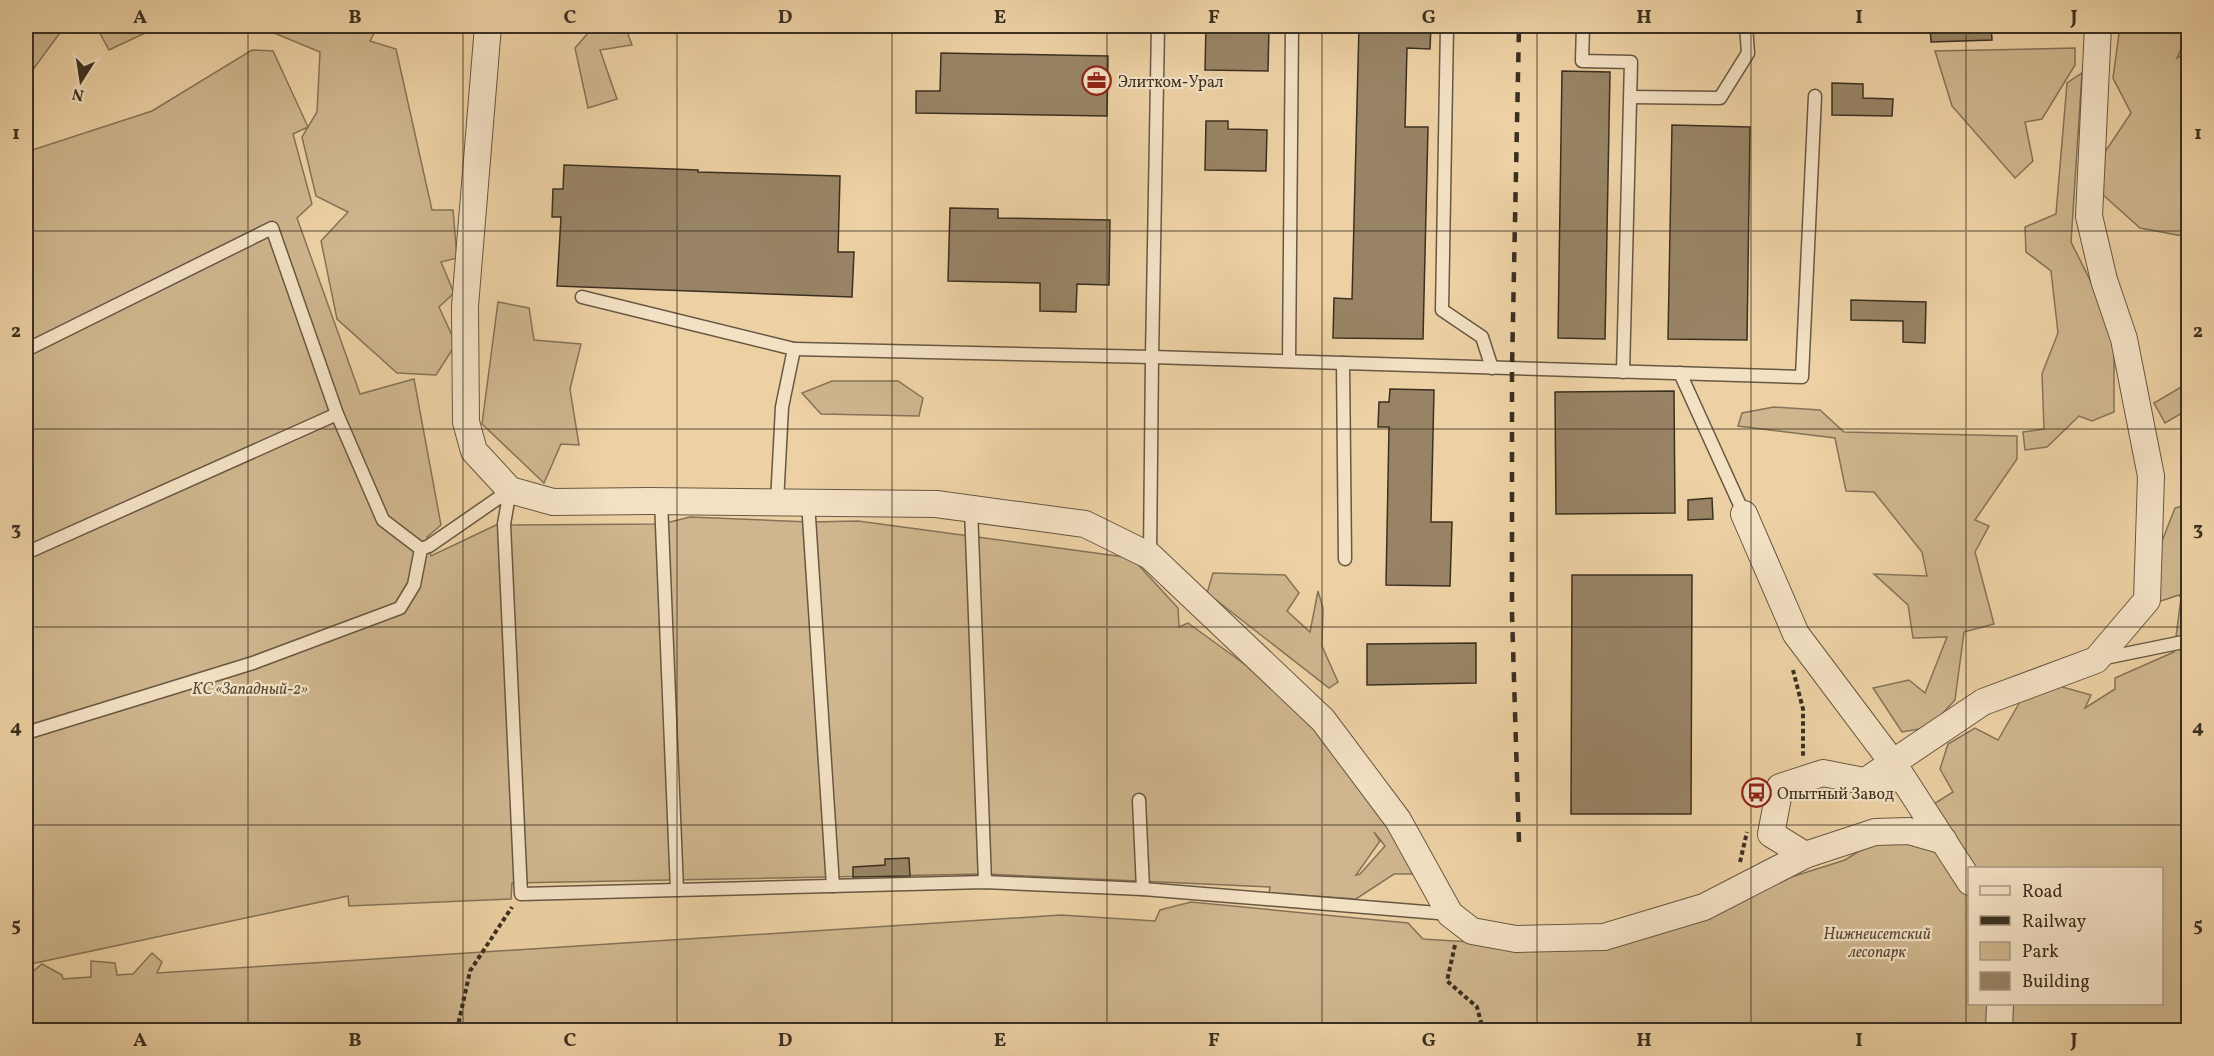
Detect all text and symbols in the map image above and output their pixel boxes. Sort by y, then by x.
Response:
text: A [133,4,147,32]
text: B [348,4,362,32]
text: C [564,4,577,32]
text: D [778,4,792,32]
text: E [994,4,1006,32]
text: F [1208,4,1220,32]
text: G [1422,4,1436,32]
text: H [1636,4,1652,32]
text: I [1855,4,1863,32]
text: J [2069,4,2078,32]
north arrow [51,51,111,111]
office icon: Элитком-Урал [1081,65,1113,97]
place label: Элитком-Урал [1118,72,1224,94]
text: N [70,82,86,106]
text: 1 [12,120,20,148]
text: 1 [2194,120,2202,148]
text: 2 [11,318,21,346]
text: 2 [2193,318,2203,346]
text: 3 [11,516,21,544]
text: 3 [2193,516,2203,544]
park label: КС «Западный-2» [192,679,308,701]
text: 4 [10,714,22,742]
text: 4 [2192,714,2204,742]
bus stop icon: Опытный Завод [1740,777,1772,809]
place label: Опытный Завод [1777,784,1894,806]
legend [1968,867,2163,1005]
text: Road [2022,880,2063,905]
text: Railway [2022,910,2086,935]
text: 5 [11,912,21,940]
text: 5 [2193,912,2203,940]
park label: Нижнеисетский лесопарк [1823,924,1931,964]
text: Park [2022,940,2059,965]
text: Building [2022,970,2090,995]
text: A [133,1027,147,1055]
text: B [348,1027,362,1055]
text: C [564,1027,577,1055]
text: D [778,1027,792,1055]
text: E [994,1027,1006,1055]
text: F [1208,1027,1220,1055]
text: G [1422,1027,1436,1055]
text: H [1636,1027,1652,1055]
text: I [1855,1027,1863,1055]
text: J [2069,1027,2078,1055]

